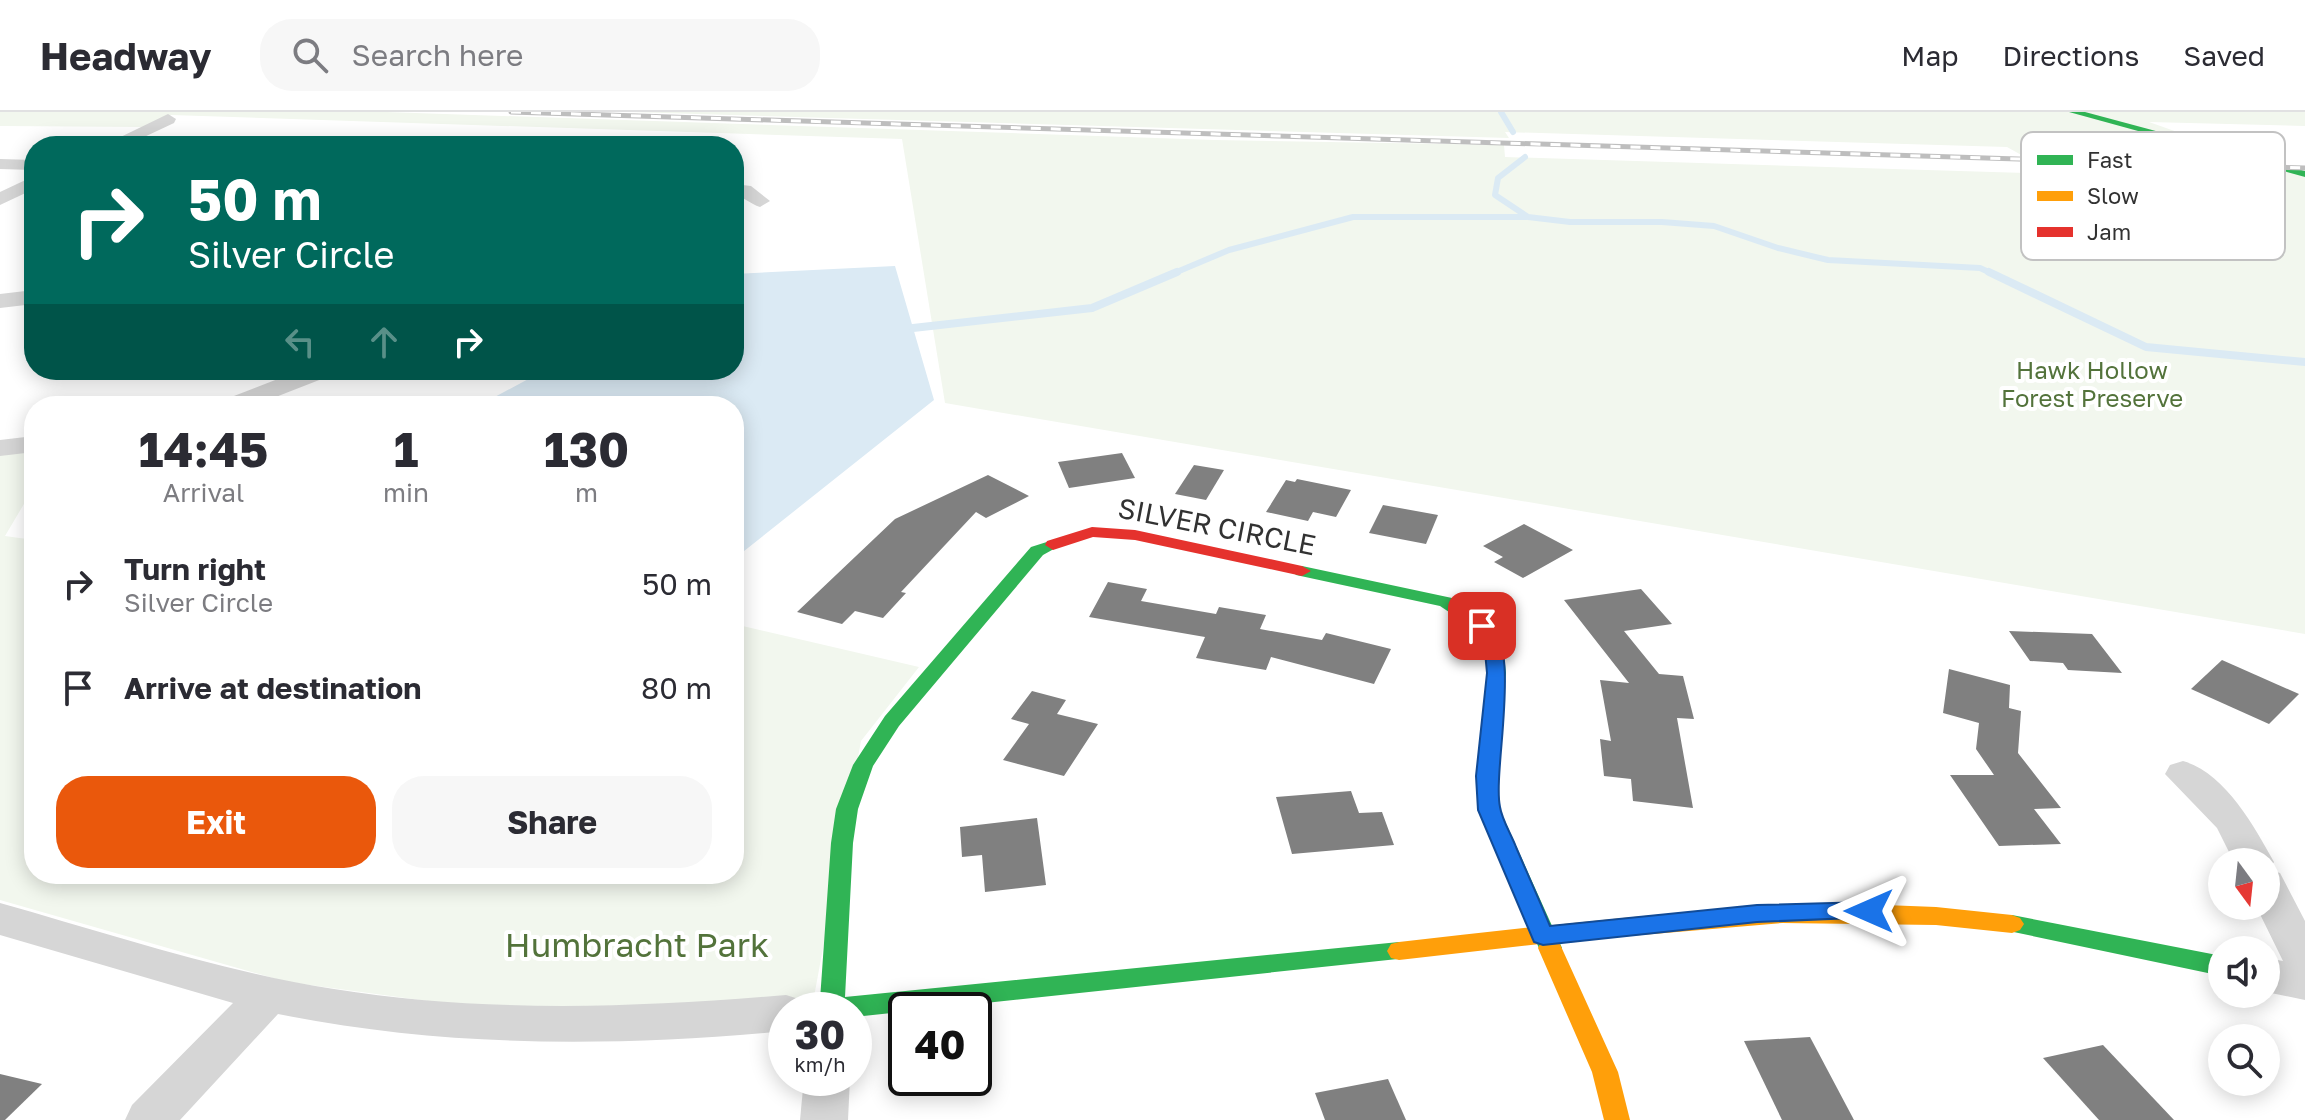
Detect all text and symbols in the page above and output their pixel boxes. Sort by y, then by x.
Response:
search box [260,19,820,91]
text: Headway [40,33,212,78]
icon: search [288,33,332,77]
text: Search here [352,37,523,73]
text: Map [1901,39,1958,72]
text: Directions [2002,39,2139,72]
text: Saved [2183,39,2265,72]
legend [2021,132,2285,260]
text: Fast [2087,146,2133,173]
text: 50 m [188,165,322,232]
icon: right [56,168,160,272]
text: Slow [2087,182,2139,209]
text: Jam [2087,218,2131,245]
text: Silver Circle [188,233,394,276]
icon: left [278,320,322,364]
icon: ahead [362,320,406,364]
icon: right [446,320,490,364]
park label: Hawk Hollow Forest Preserve [2001,355,2183,412]
text: 14:45 [139,420,268,478]
text: 1 [394,420,418,478]
text: 130 [544,420,629,478]
text: Arrival [163,477,244,508]
text: min [383,477,429,508]
text: m [575,477,598,508]
street label: SILVER CIRCLE [1115,491,1319,561]
text: Turn right [124,551,266,587]
icon: right [56,562,100,606]
text: 50 m [642,566,712,602]
text: Silver Circle [124,587,273,618]
pin [1448,592,1516,660]
icon: arrive [1460,604,1504,648]
icon: arrive [56,666,100,710]
text: Arrive at destination [124,670,421,706]
text: 80 m [641,670,712,706]
button: Exit [56,776,376,868]
button: Share [392,776,712,868]
north arrow [2208,848,2280,920]
map controls [2208,848,2280,1096]
position arrow [1827,869,1911,953]
park label: Humbracht Park [505,924,769,964]
button: sound [2208,936,2280,1008]
speed limit sign: 40 [888,992,992,1096]
text: 30 [795,1010,845,1058]
button: search [2208,1024,2280,1096]
text: km/h [795,1052,845,1076]

